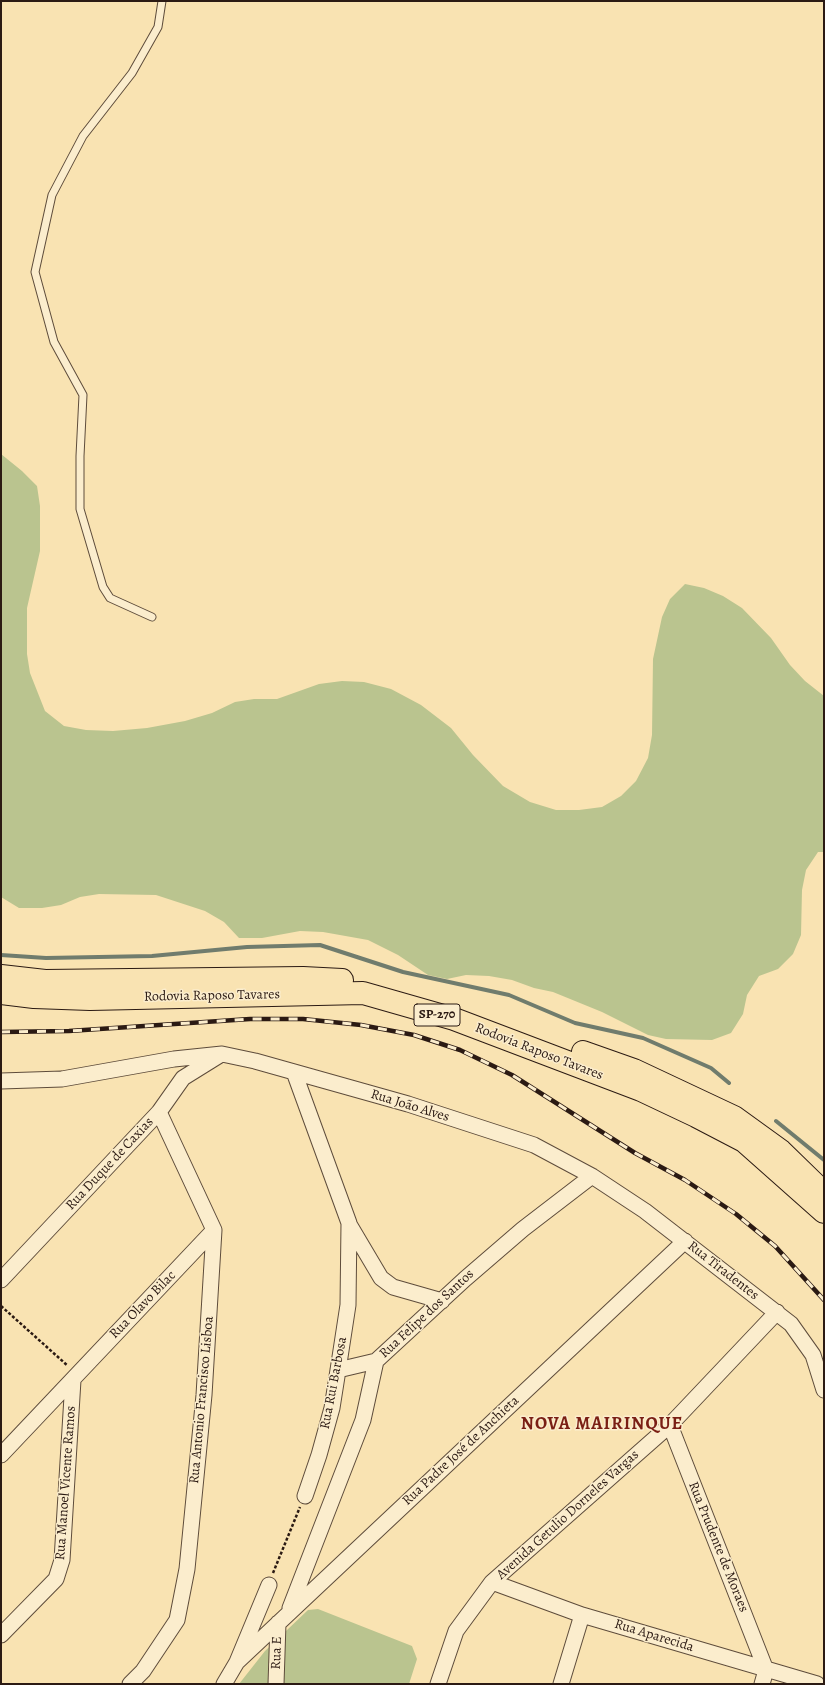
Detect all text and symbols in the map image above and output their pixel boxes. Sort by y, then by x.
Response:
street label: Rodovia Raposo Tavares [144,986,280,1006]
road number: SP-270 [414,1004,460,1026]
street label: Rodovia Raposo Tavares [472,1020,606,1084]
street label: Rua João Alves [369,1086,451,1126]
street label: Rua Duque de Caxias [63,1114,157,1214]
street label: Rua Tiradentes [684,1238,762,1304]
street label: Rua Felipe dos Santos [376,1266,478,1362]
street label: Rua Olavo Bilac [106,1267,180,1343]
street label: Rua Antonio Francisco Lisboa [186,1316,218,1484]
street label: Rua Rui Barbosa [317,1335,351,1431]
street label: Rua Padre José de Anchieta [399,1393,523,1509]
street label: Rua Manoel Vicente Ramos [52,1405,80,1561]
district label: NOVA MAIRINQUE [521,1414,683,1436]
street label: Avenida Getulio Dorneles Vargas [493,1447,643,1583]
street label: Rua Prudente de Moraes [684,1479,752,1615]
street label: Rua Aparecida [612,1616,696,1656]
street label: Rua E [268,1636,286,1670]

